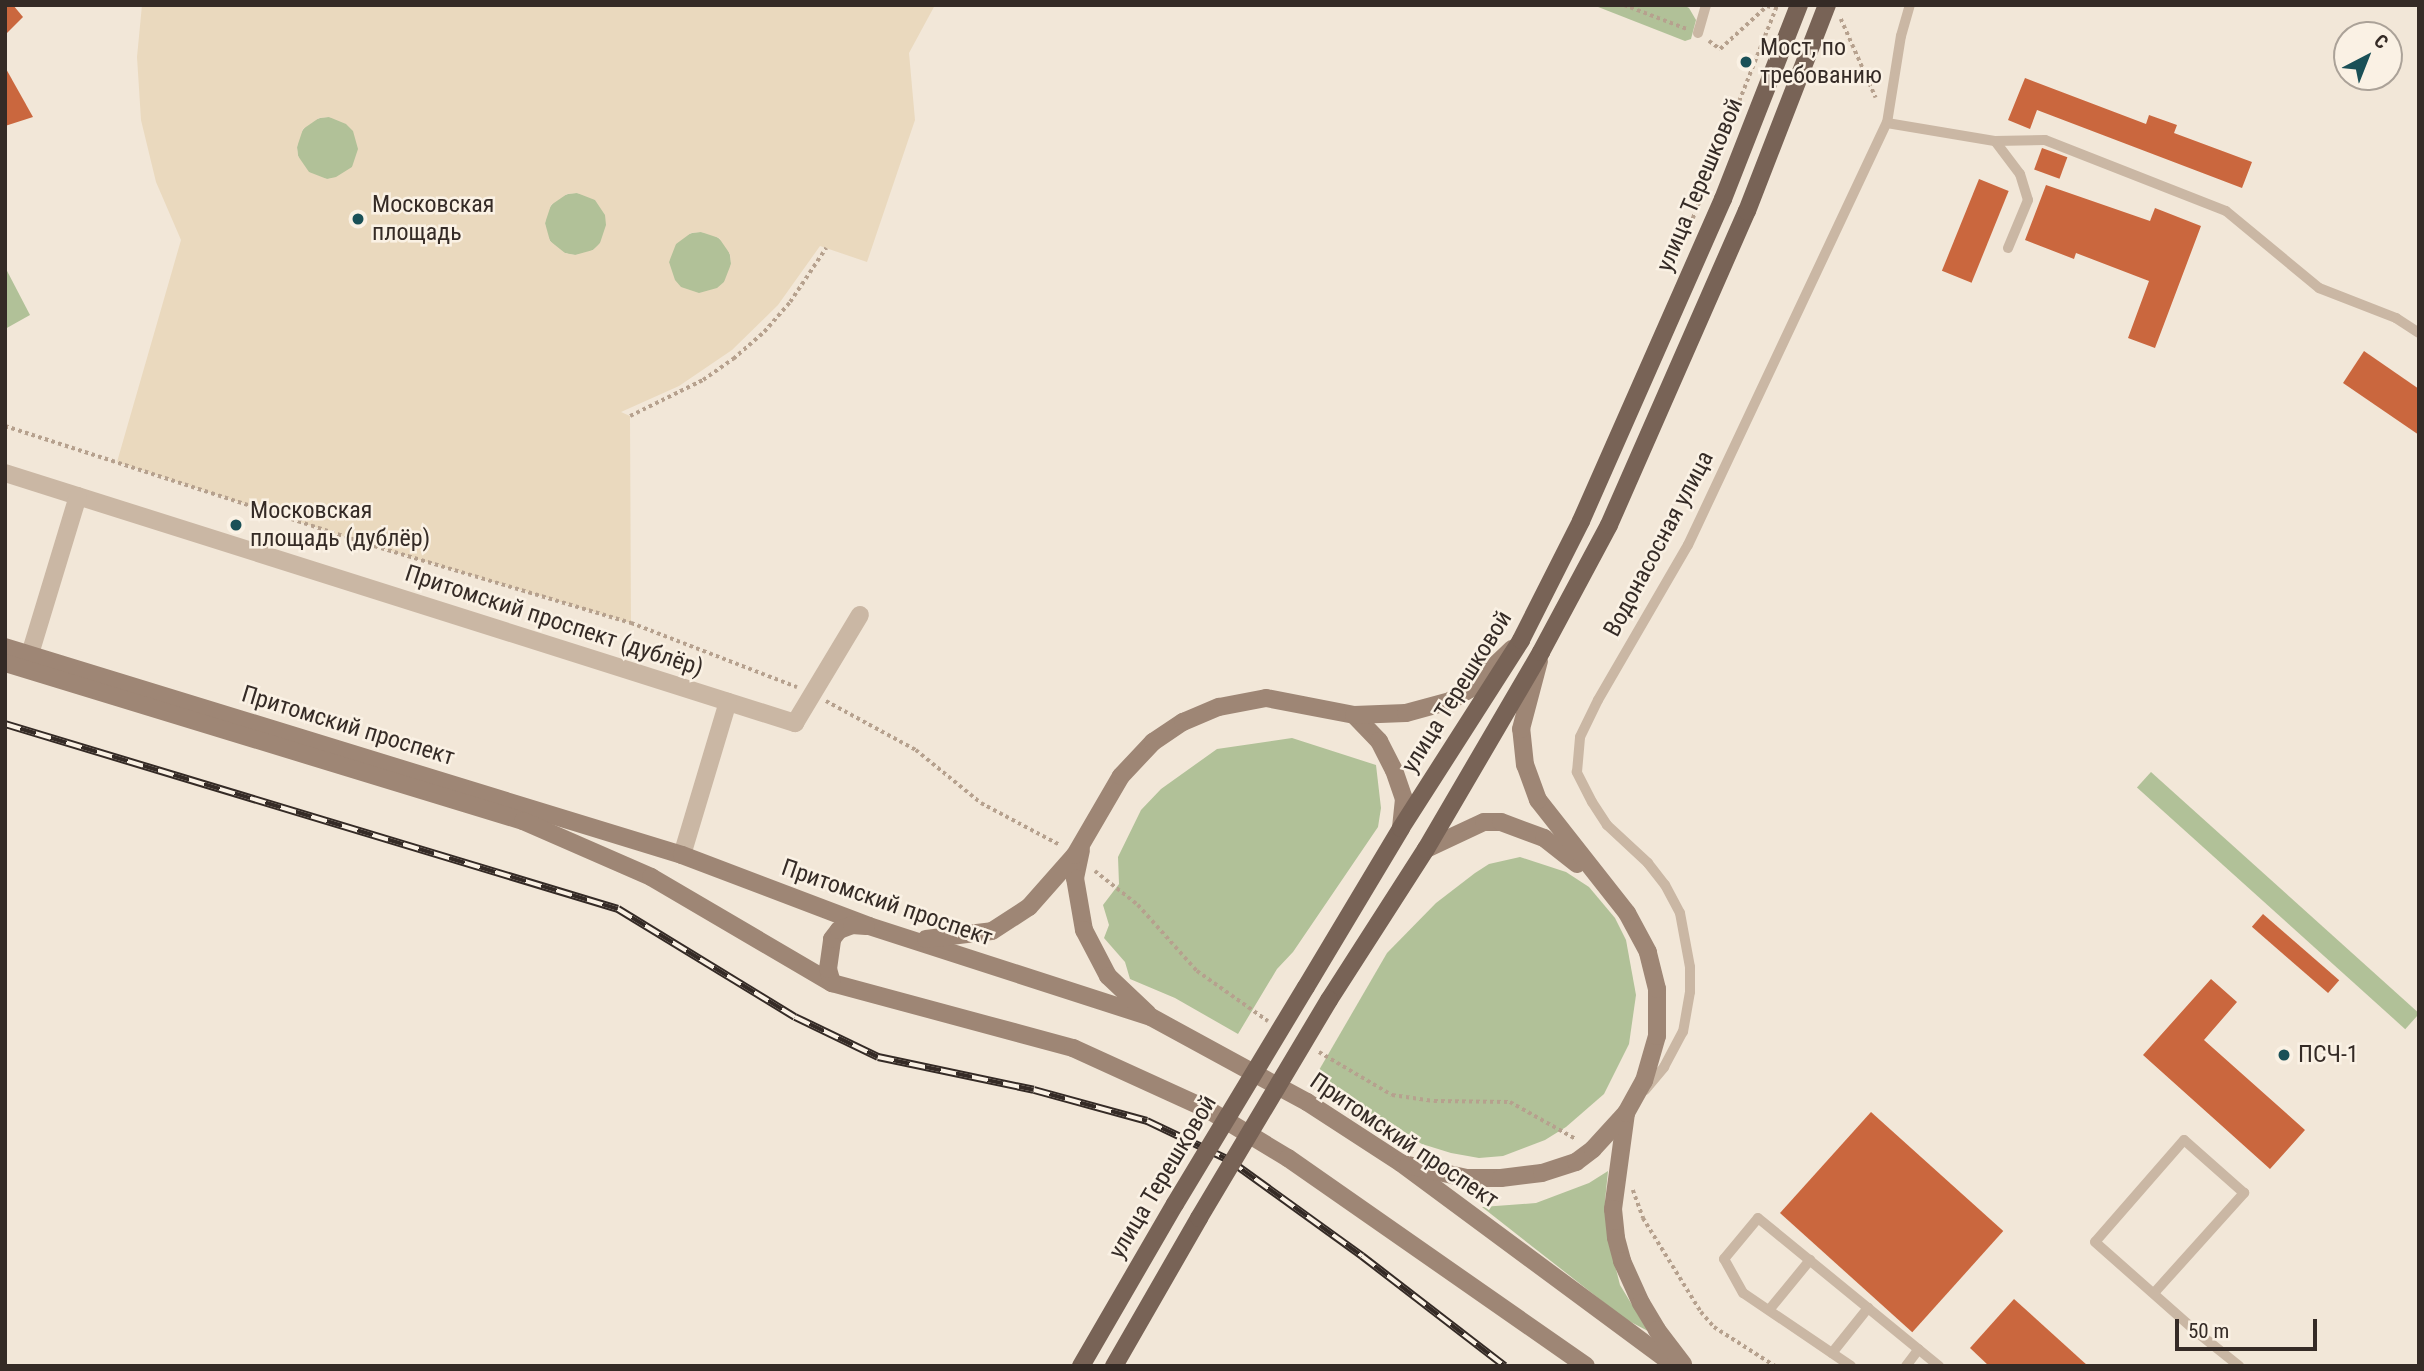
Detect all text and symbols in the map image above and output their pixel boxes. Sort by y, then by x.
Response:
north arrow [2333,21,2403,91]
text: С [2369,29,2393,54]
place label: Мост, по требованию [1760,34,1882,90]
marker: Мост, по требованию [1738,54,1754,70]
street label: улица Терешковой [1650,94,1750,276]
place label: Московская площадь [372,191,494,247]
marker: Московская площадь [350,211,366,227]
street label: Водонасосная улица [1598,446,1720,642]
place label: Московская площадь (дублёр) [250,497,430,553]
marker: Московская площадь (дублёр) [228,517,244,533]
street label: Притомский проспект (дублёр) [401,559,707,683]
street label: улица Терешковой [1396,606,1518,778]
street label: Притомский проспект [238,680,458,772]
street label: Притомский проспект [778,853,996,953]
place label: ПСЧ-1 [2298,1041,2359,1069]
marker: ПСЧ-1 [2276,1047,2292,1063]
street label: Притомский проспект [1304,1067,1504,1215]
street label: улица Терешковой [1103,1090,1223,1264]
scale bar [2179,1304,2321,1348]
text: 50 m [2188,1319,2229,1343]

